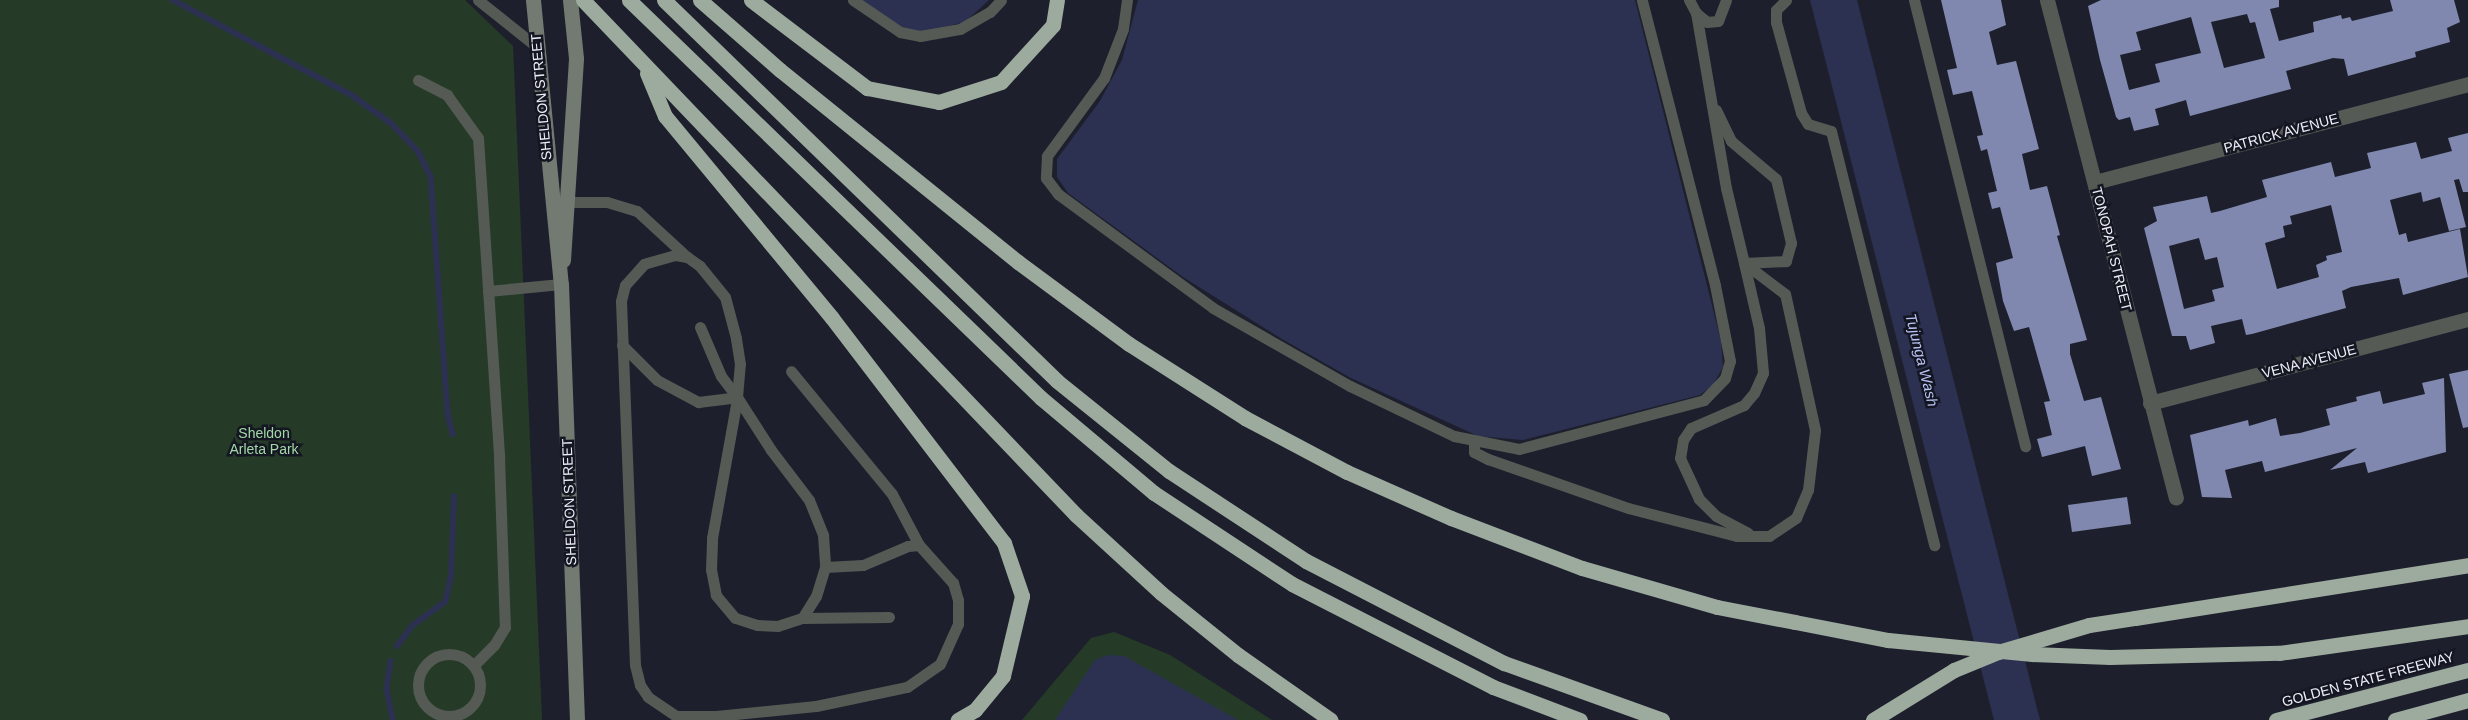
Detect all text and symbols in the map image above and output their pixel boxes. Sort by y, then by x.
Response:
street label: SHELDON STREET [527,33,555,161]
street label: PATRICK AVENUE [2221,109,2341,157]
street label: TONOPAH STREET [2088,185,2136,313]
water label: Tujunga Wash [1902,312,1942,408]
street label: VENA AVENUE [2259,340,2359,382]
park label: Sheldon Arleta Park [229,425,299,458]
street label: SHELDON STREET [558,438,580,566]
street label: GOLDEN STATE FREEWAY [2280,648,2456,710]

